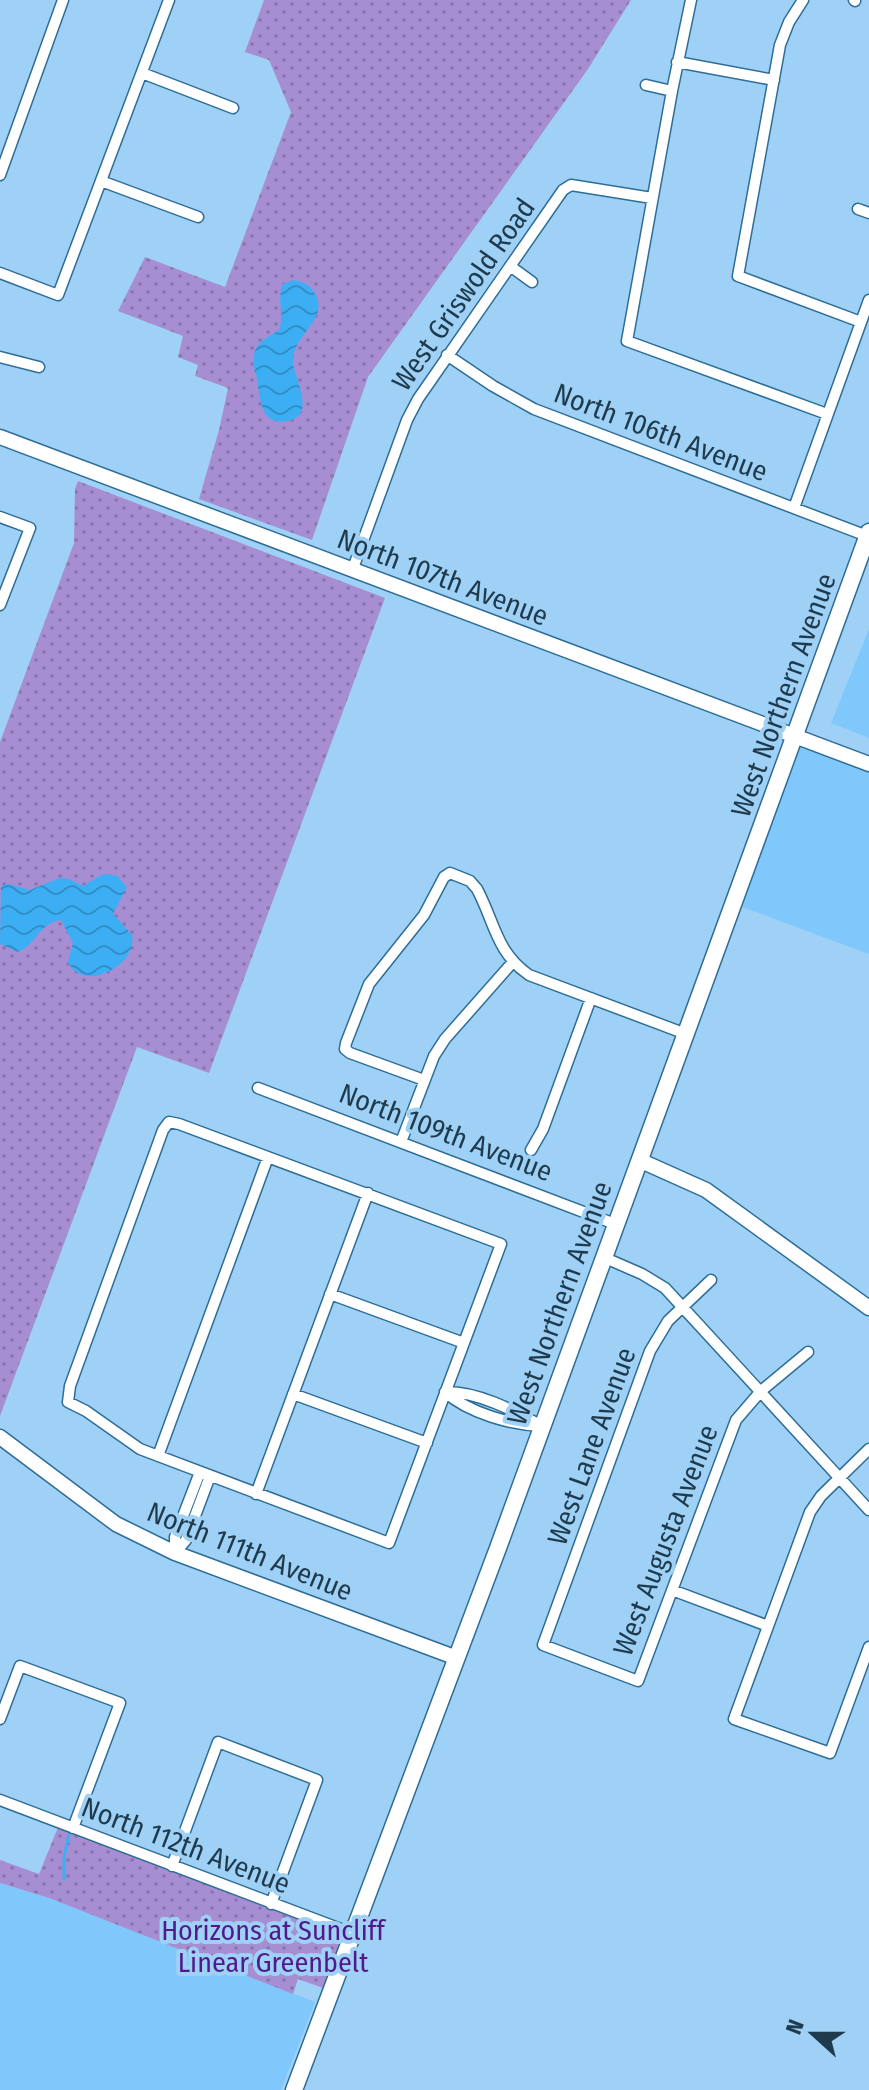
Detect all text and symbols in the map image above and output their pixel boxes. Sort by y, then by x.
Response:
street label: West Griswold Road [385,192,542,397]
street label: North 106th Avenue [549,377,772,488]
street label: North 107th Avenue [333,522,553,633]
street label: West Northern Avenue [724,569,843,821]
street label: North 109th Avenue [335,1077,557,1188]
street label: West Northern Avenue [500,1177,619,1429]
street label: West Lane Avenue [540,1343,642,1549]
street label: West Augusta Avenue [606,1420,725,1660]
street label: North 111th Avenue [142,1495,357,1608]
street label: North 112th Avenue [77,1791,295,1900]
park label: Horizons at Suncliff Linear Greenbelt [161,1914,387,1979]
north arrow [773,1994,853,2074]
text: N [780,2016,810,2038]

